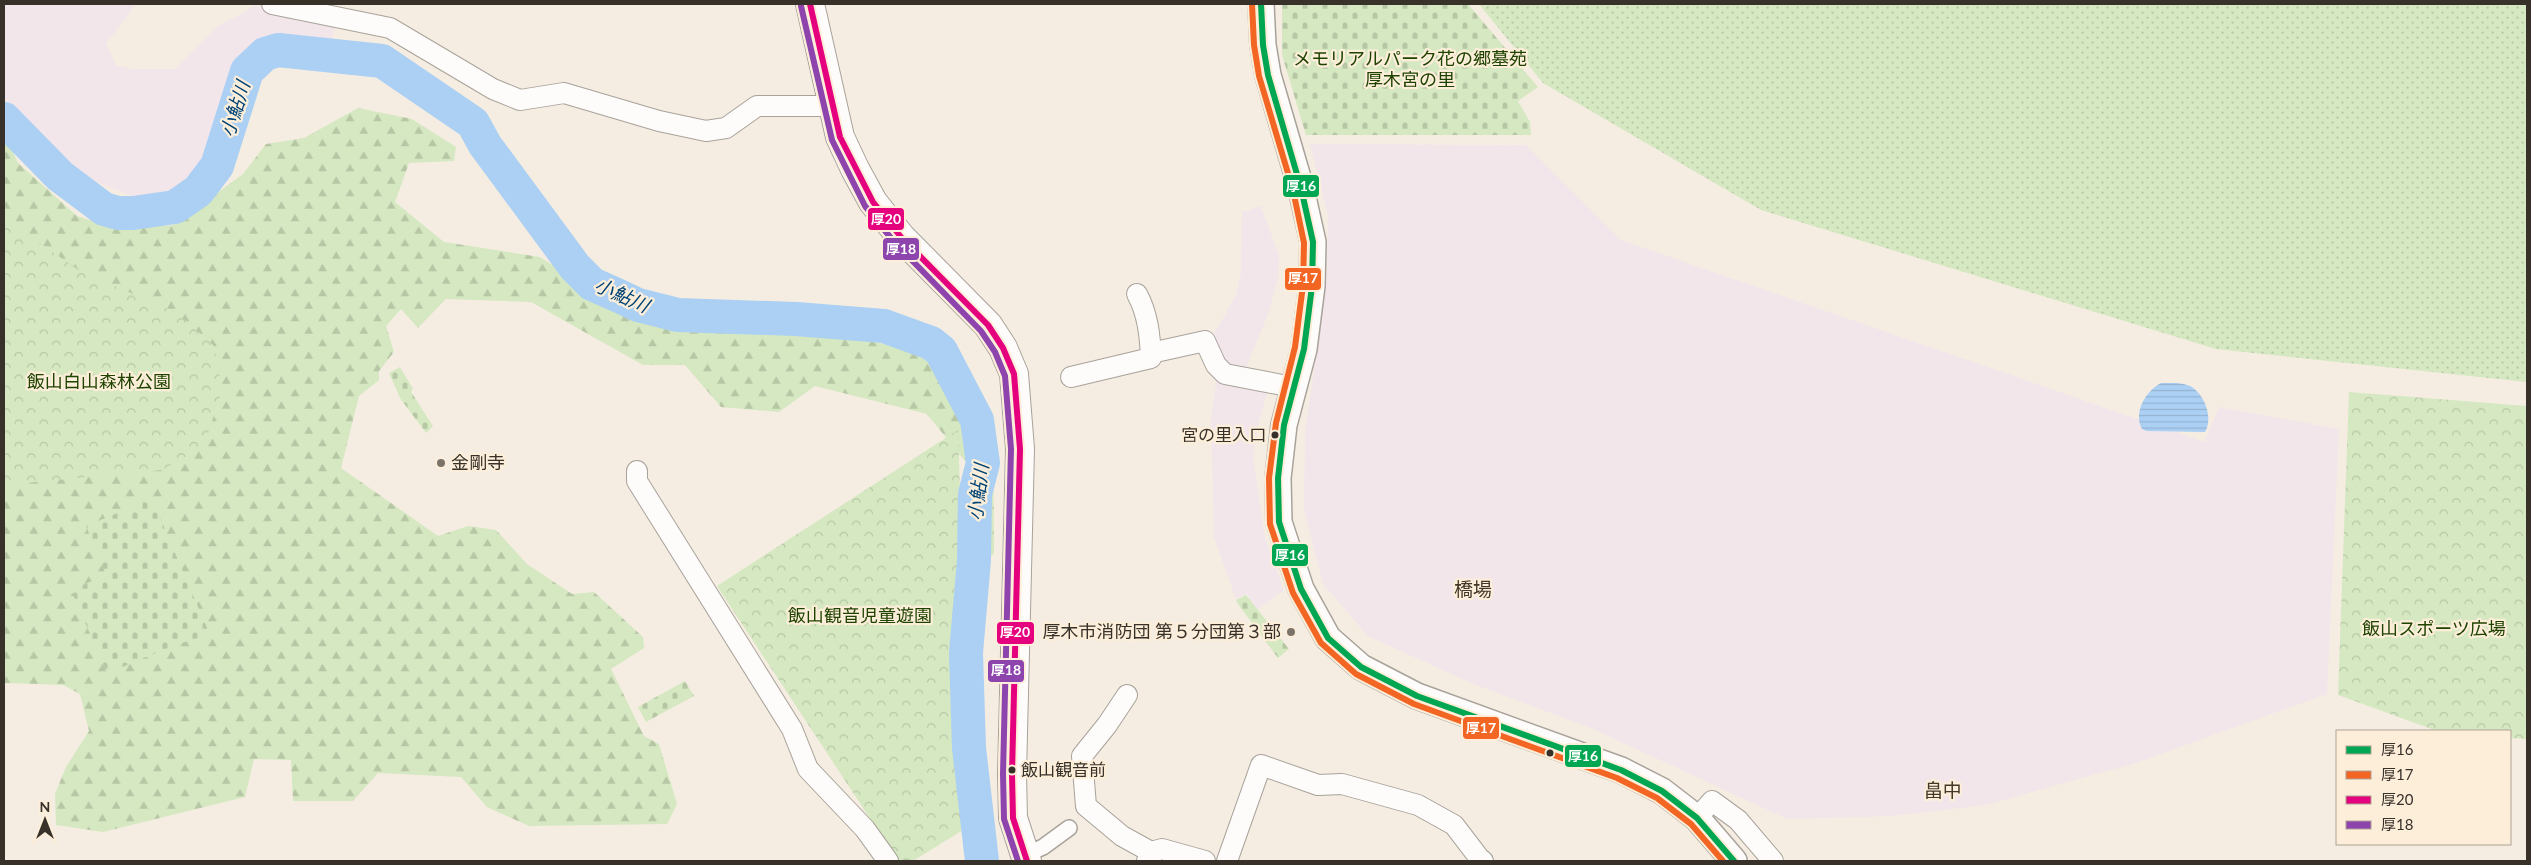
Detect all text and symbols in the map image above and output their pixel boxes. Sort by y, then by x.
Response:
park label: メモリアルパーク花の郷墓苑 厚木宮の里 [1293,47,1527,90]
water label: 小鮎川 [215,76,254,139]
line badge: 厚16 [1282,174,1320,198]
text: 厚16 [1286,177,1316,194]
line badge: 厚20 [867,207,905,231]
text: 厚20 [871,210,901,227]
line badge: 厚18 [882,237,920,261]
text: 厚18 [886,240,916,257]
line badge: 厚17 [1284,267,1322,291]
text: 厚17 [1288,269,1318,286]
water label: 小鮎川 [591,272,655,317]
park label: 飯山白山森林公園 [27,370,171,392]
place label: 宮の里入口 [1181,424,1266,445]
marker: 宮の里入口 [1270,430,1280,440]
place label: 金剛寺 [451,451,505,473]
marker: 金剛寺 [435,457,447,469]
water label: 小鮎川 [963,460,993,522]
line badge: 厚16 [1271,543,1309,567]
text: 厚16 [1275,546,1305,563]
district label: 橋場 [1454,577,1492,600]
park label: 飯山観音児童遊園 [788,604,932,626]
park label: 飯山スポーツ広場 [2362,617,2506,639]
place label: 厚木市消防団 第５分団第３部 [1042,620,1281,642]
line badge: 厚20 [996,621,1035,645]
text: 厚20 [1000,623,1030,640]
marker: 厚木市消防団 第５分団第３部 [1285,626,1297,638]
line badge: 厚18 [987,659,1025,683]
text: 厚18 [991,661,1021,678]
line badge: 厚17 [1462,716,1500,740]
text: 厚17 [1466,719,1496,736]
legend [2336,730,2511,845]
text: 厚16 [2381,740,2414,758]
line badge: 厚16 [1564,744,1602,768]
text: 厚16 [1568,747,1598,764]
unlabelled marker [1545,748,1555,758]
place label: 飯山観音前 [1021,759,1106,780]
marker: 飯山観音前 [1007,765,1017,775]
text: 厚17 [2381,765,2414,783]
district label: 畠中 [1924,778,1962,801]
text: 厚20 [2381,790,2414,808]
north arrow [20,795,70,845]
text: N [40,798,50,815]
text: 厚18 [2381,815,2413,833]

